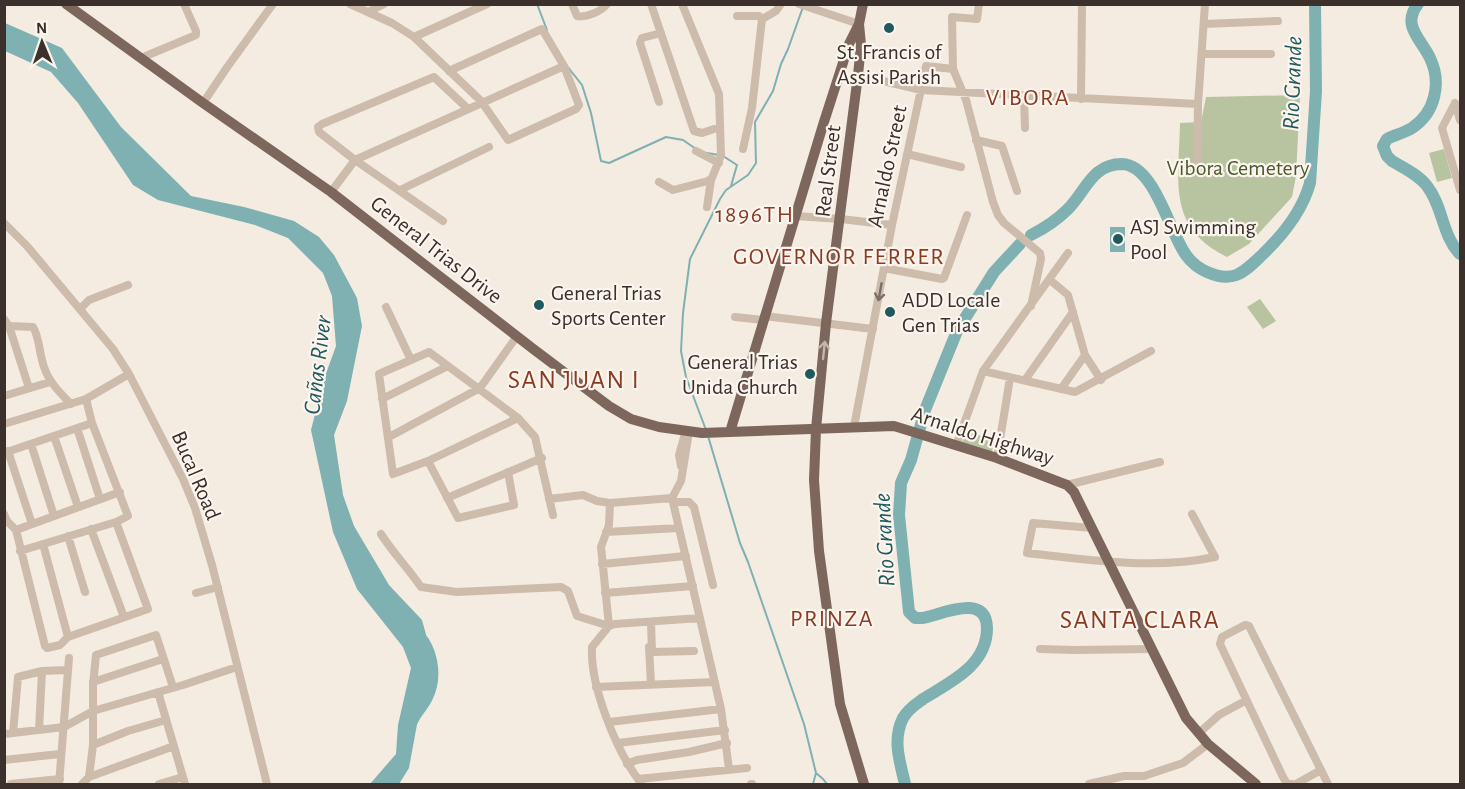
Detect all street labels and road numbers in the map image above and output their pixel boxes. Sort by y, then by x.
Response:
street label: Arnaldo Street [863,103,911,229]
street label: Real Street [811,124,845,218]
street label: General Trias Drive [367,192,506,308]
street label: Arnaldo Highway [909,403,1057,470]
street label: Bucal Road [168,428,225,523]

